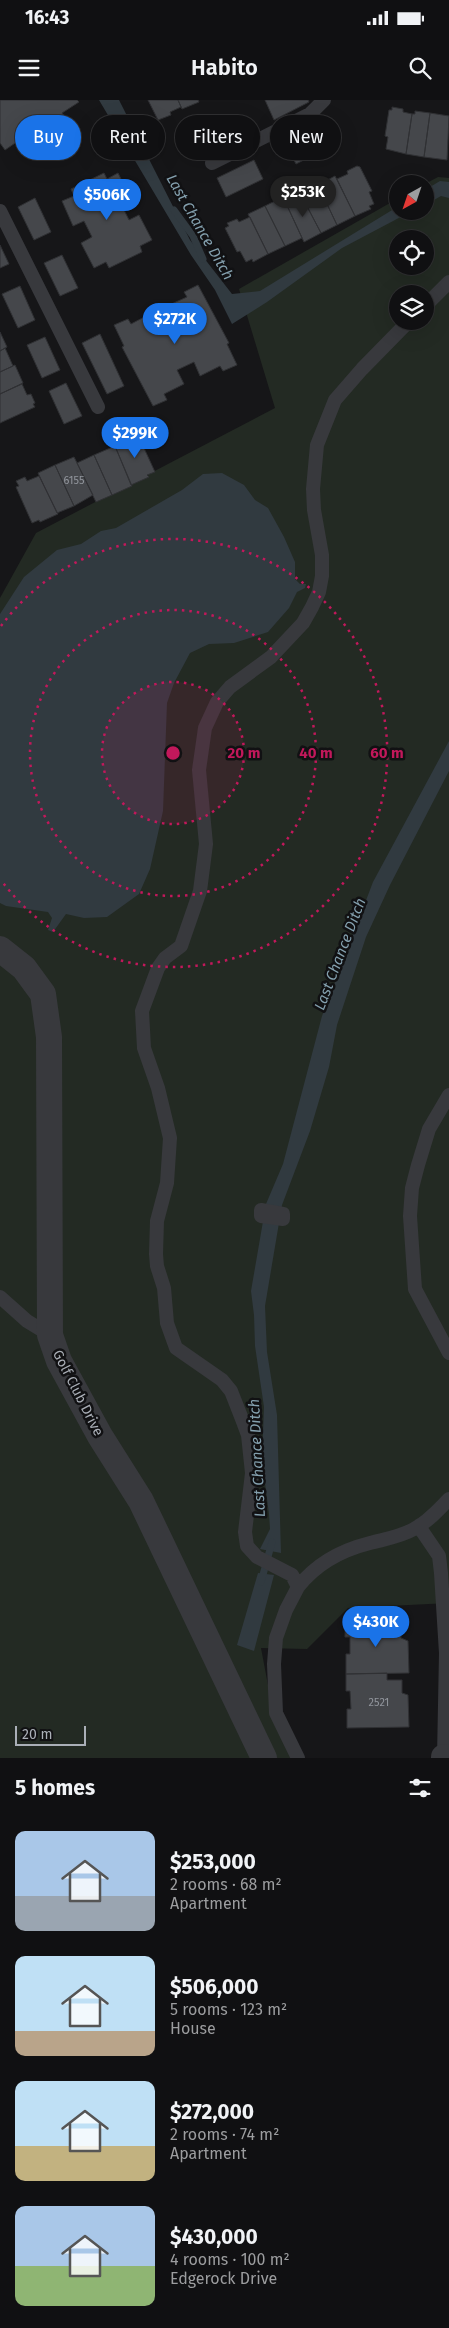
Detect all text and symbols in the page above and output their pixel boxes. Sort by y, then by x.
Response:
text: 16:43 [25,6,69,29]
icon: menu [15,54,43,82]
text: Habito [191,54,258,81]
icon: search [406,54,434,82]
chip: Buy [15,115,81,160]
chip: Rent [91,115,165,160]
chip: Filters [175,115,260,160]
chip: New [270,115,341,160]
water label: Last Chance Ditch [163,171,237,283]
north arrow [389,175,434,220]
map controls [389,175,434,330]
pin: $253K [268,176,338,218]
pin: $506K [72,178,142,221]
text: $253K [281,182,325,201]
text: $506K [84,185,130,204]
button: locate [389,230,434,275]
button: layers [389,285,434,330]
pin: $272K [140,302,210,345]
text: $272K [154,309,196,328]
pin: $299K [100,416,170,459]
text: $299K [113,423,157,442]
house number: 6155 [63,474,85,487]
centre of rings [164,744,182,762]
text: 20 m [228,744,260,762]
text: 40 m [299,744,333,762]
text: 60 m [370,744,404,762]
water label: Last Chance Ditch [310,895,370,1013]
street label: Golf Club Drive [49,1347,107,1439]
water label: Last Chance Ditch [245,1398,269,1518]
pin: $430K [341,1606,411,1648]
text: $430K [353,1612,399,1631]
house number: 2521 [369,1696,389,1709]
scale bar [15,1723,86,1746]
text: 20 m [22,1726,52,1743]
icon: filters [406,1774,434,1802]
text: 5 homes [15,1775,95,1801]
text: $253,000 [170,1849,256,1875]
icon: home [55,1851,115,1911]
text: 2 rooms · 68 m² [170,1875,282,1894]
text: Apartment [170,1894,247,1913]
text: $506,000 [170,1974,259,2000]
icon: home [55,1976,115,2036]
text: 5 rooms · 123 m² [170,2000,287,2019]
text: House [170,2019,216,2038]
text: $272,000 [170,2099,254,2125]
icon: home [55,2101,115,2161]
text: 2 rooms · 74 m² [170,2125,279,2144]
text: Apartment [170,2144,247,2163]
text: $430,000 [170,2224,258,2250]
icon: home [55,2226,115,2286]
text: 4 rooms · 100 m² [170,2250,290,2269]
text: Edgerock Drive [170,2269,277,2288]

